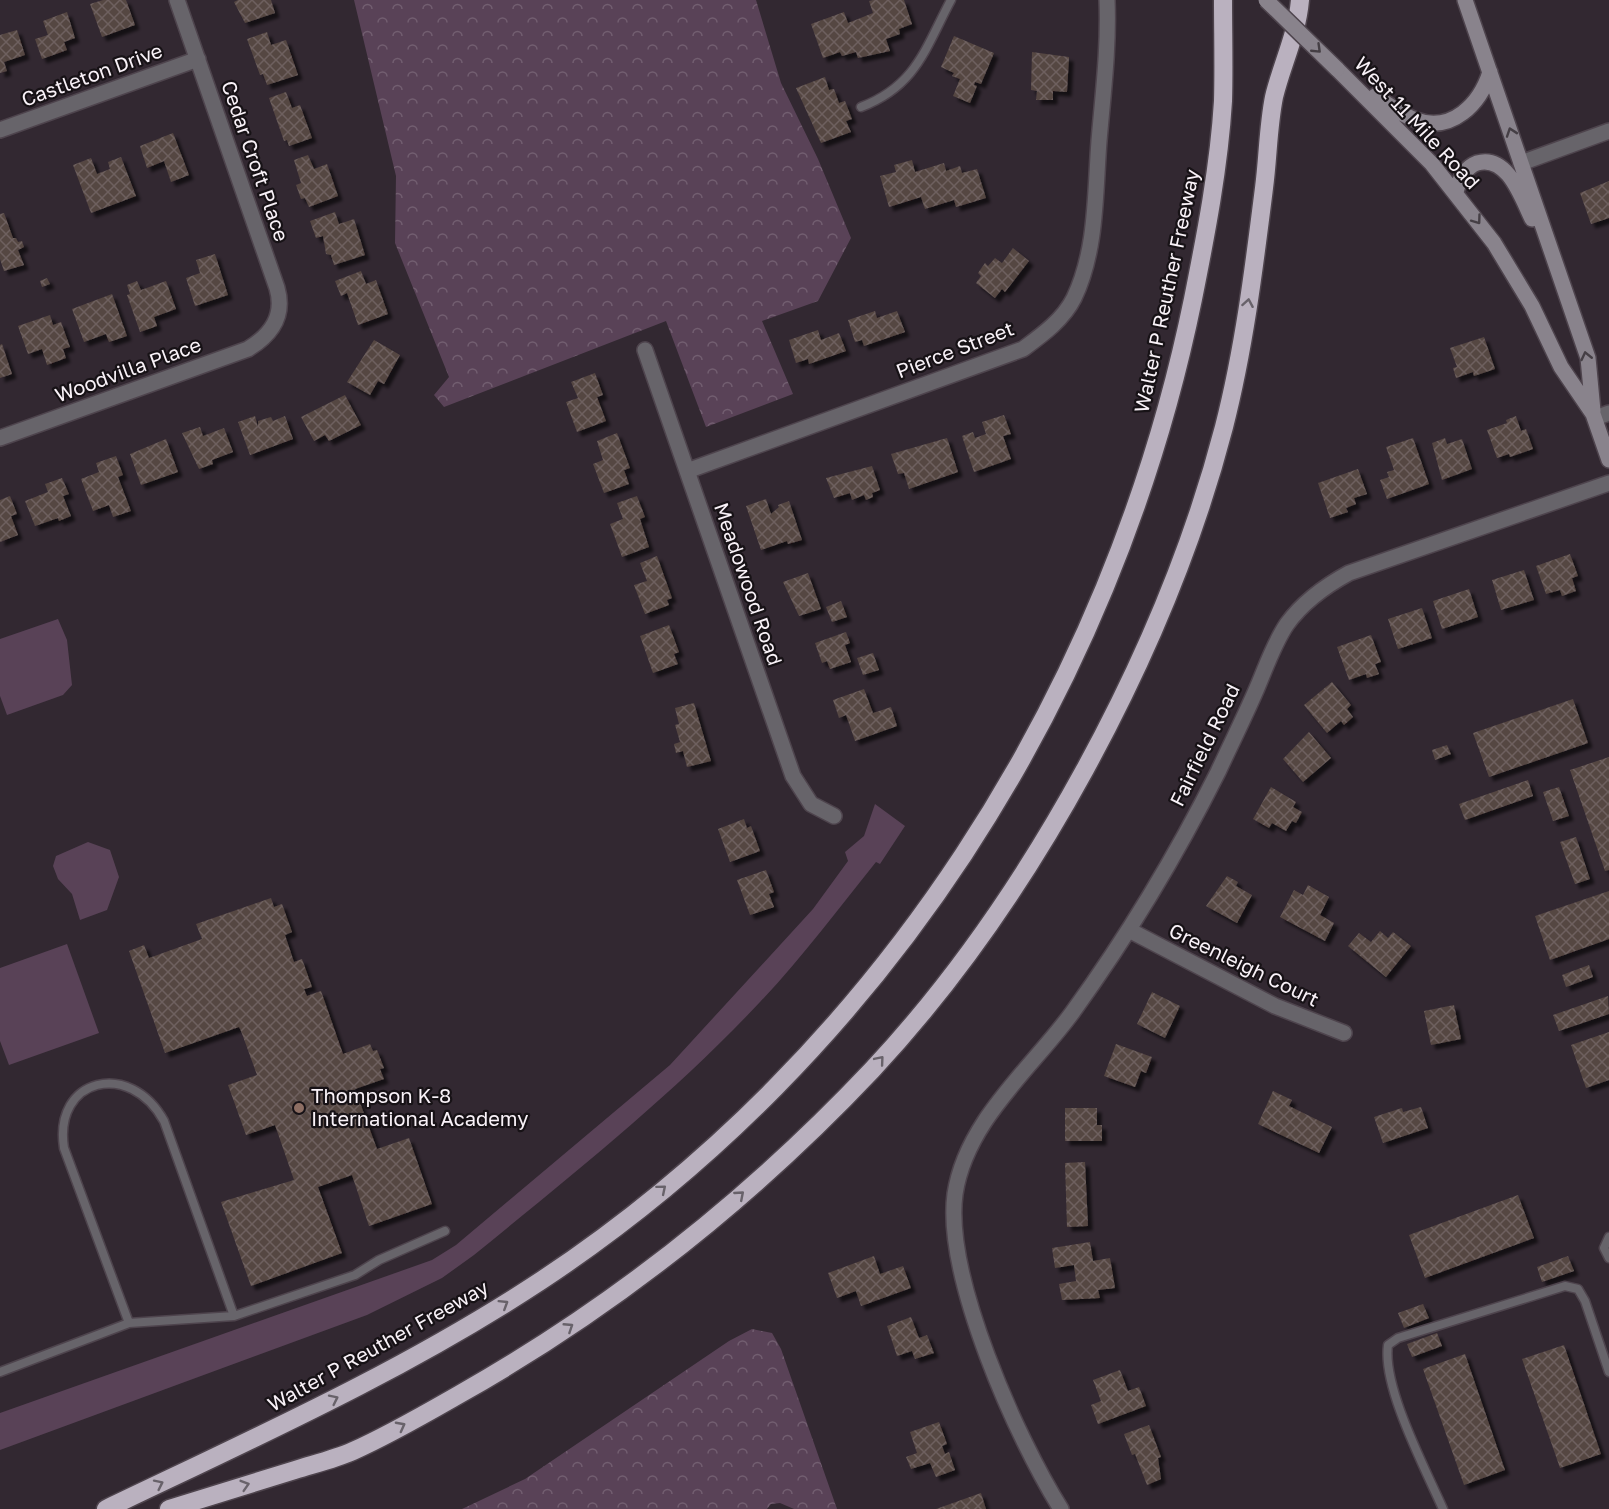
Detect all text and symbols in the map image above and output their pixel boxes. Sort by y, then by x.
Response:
street label: Castleton Drive [18,37,165,111]
one-way arrow [1310,42,1320,53]
street label: West 11 Mile Road [1350,51,1485,194]
street label: Cedar Croft Place [217,77,295,244]
one-way arrow [1505,127,1518,138]
street label: Walter P Reuther Freeway [1128,167,1204,415]
one-way arrow [1470,213,1481,224]
one-way arrow [1241,298,1254,308]
street label: Pierce Street [892,316,1017,383]
street label: Woodvilla Place [51,332,204,407]
one-way arrow [1581,351,1594,361]
street label: Meadowood Road [710,499,788,668]
street label: Fairfield Road [1164,679,1244,810]
street label: Greenleigh Court [1166,917,1323,1011]
one-way arrow [873,1056,884,1067]
place label: Thompson K-8 International Academy [311,1083,528,1130]
marker: Thompson K-8 International Academy [292,1101,306,1115]
one-way arrow [655,1186,666,1197]
one-way arrow [733,1191,744,1202]
street label: Walter P Reuther Freeway [263,1274,492,1416]
one-way arrow [498,1299,508,1311]
one-way arrow [562,1323,573,1334]
one-way arrow [328,1394,339,1406]
one-way arrow [395,1422,405,1433]
one-way arrow [152,1479,163,1491]
one-way arrow [239,1480,250,1492]

